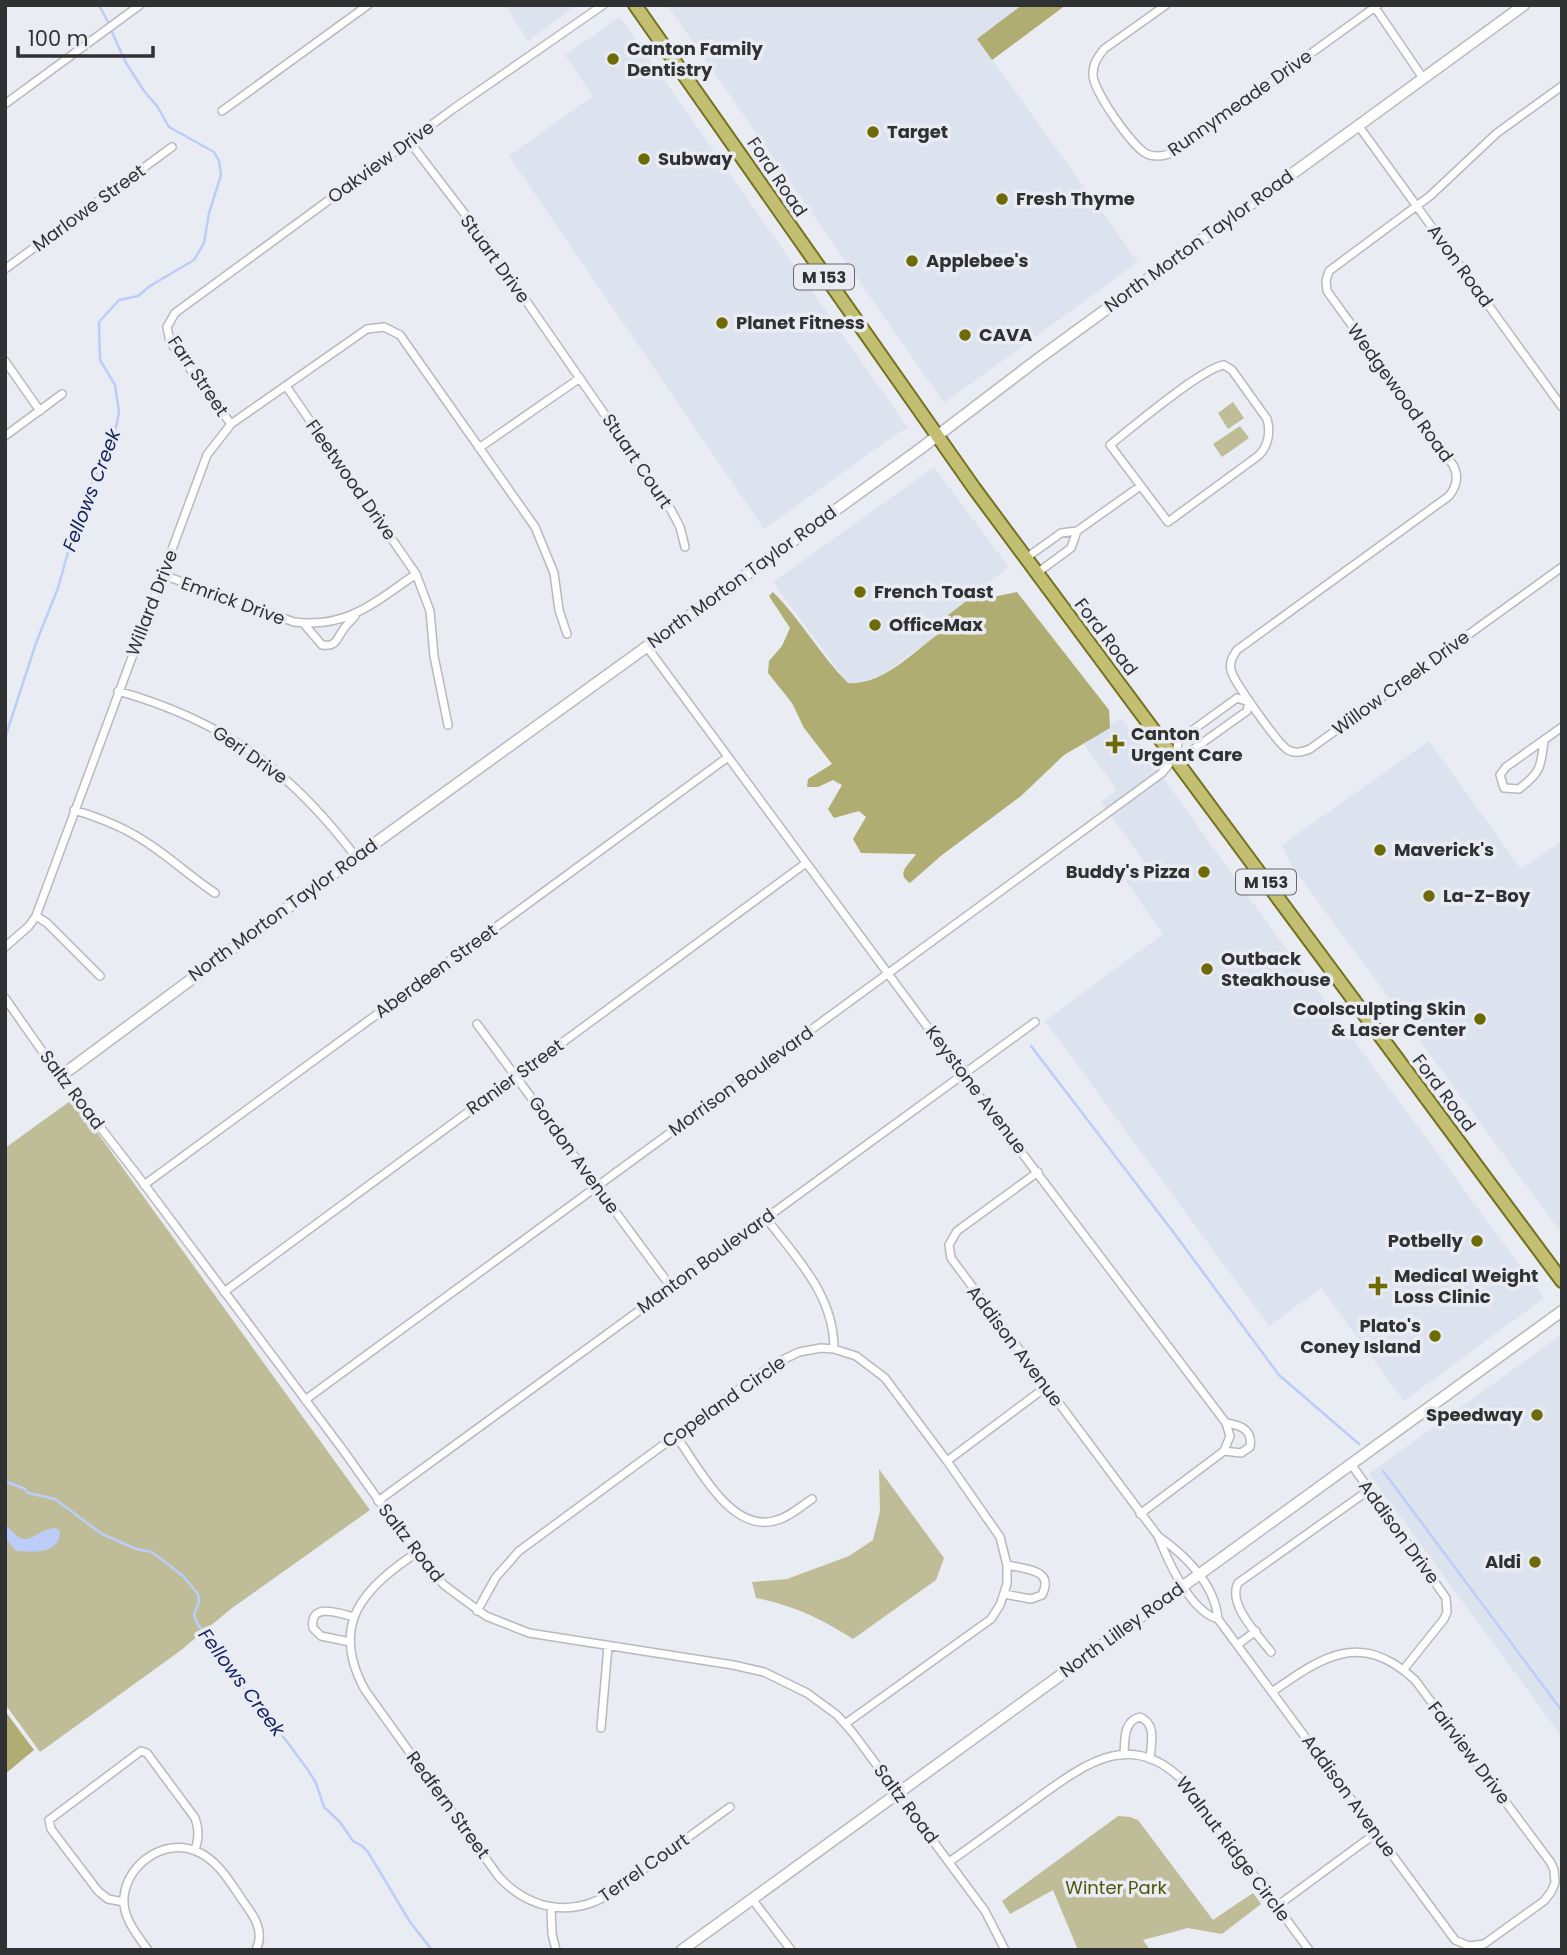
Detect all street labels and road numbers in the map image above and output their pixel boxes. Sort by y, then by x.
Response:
street label: Runnymeade Drive [1163,43,1317,162]
street label: Oakview Drive [322,114,439,209]
street label: Ford Road [742,132,813,221]
street label: Marlowe Street [27,158,150,257]
street label: North Morton Taylor Road [1099,163,1298,318]
street label: Stuart Drive [455,209,536,308]
street label: Avon Road [1422,219,1499,312]
road number: M 153 [794,264,854,290]
street label: Wedgewood Road [1342,318,1459,467]
street label: Farr Street [162,331,235,421]
street label: Stuart Court [597,409,678,513]
street label: Fleetwood Drive [300,414,402,545]
street label: North Morton Taylor Road [642,499,841,654]
street label: Willard Drive [120,546,183,660]
street label: Emrick Drive [178,570,289,631]
street label: Ford Road [1069,593,1144,681]
street label: Willow Creek Drive [1327,624,1474,741]
street label: Geri Drive [208,720,293,790]
street label: North Morton Taylor Road [183,832,382,987]
road number: M 153 [1236,870,1296,894]
street label: Aberdeen Street [369,918,502,1024]
street label: Morrison Boulevard [663,1020,818,1142]
street label: Keystone Avenue [920,1020,1033,1159]
street label: Ranier Street [461,1033,568,1120]
street label: Saltz Road [34,1045,111,1135]
street label: Ford Road [1407,1049,1482,1137]
street label: Gordon Avenue [523,1091,626,1219]
street label: Manton Boulevard [632,1202,780,1319]
street label: Addison Avenue [962,1280,1069,1411]
street label: Copeland Circle [657,1350,790,1454]
street label: Addison Drive [1353,1474,1446,1589]
street label: Saltz Road [373,1498,450,1587]
street label: North Lilley Road [1055,1576,1189,1683]
street label: Fairview Drive [1422,1696,1516,1809]
street label: Addison Avenue [1296,1729,1402,1862]
street label: Redfern Street [401,1746,496,1863]
street label: Saltz Road [868,1759,945,1849]
street label: Walnut Ridge Circle [1171,1771,1296,1926]
street label: Terrel Court [594,1827,694,1908]

